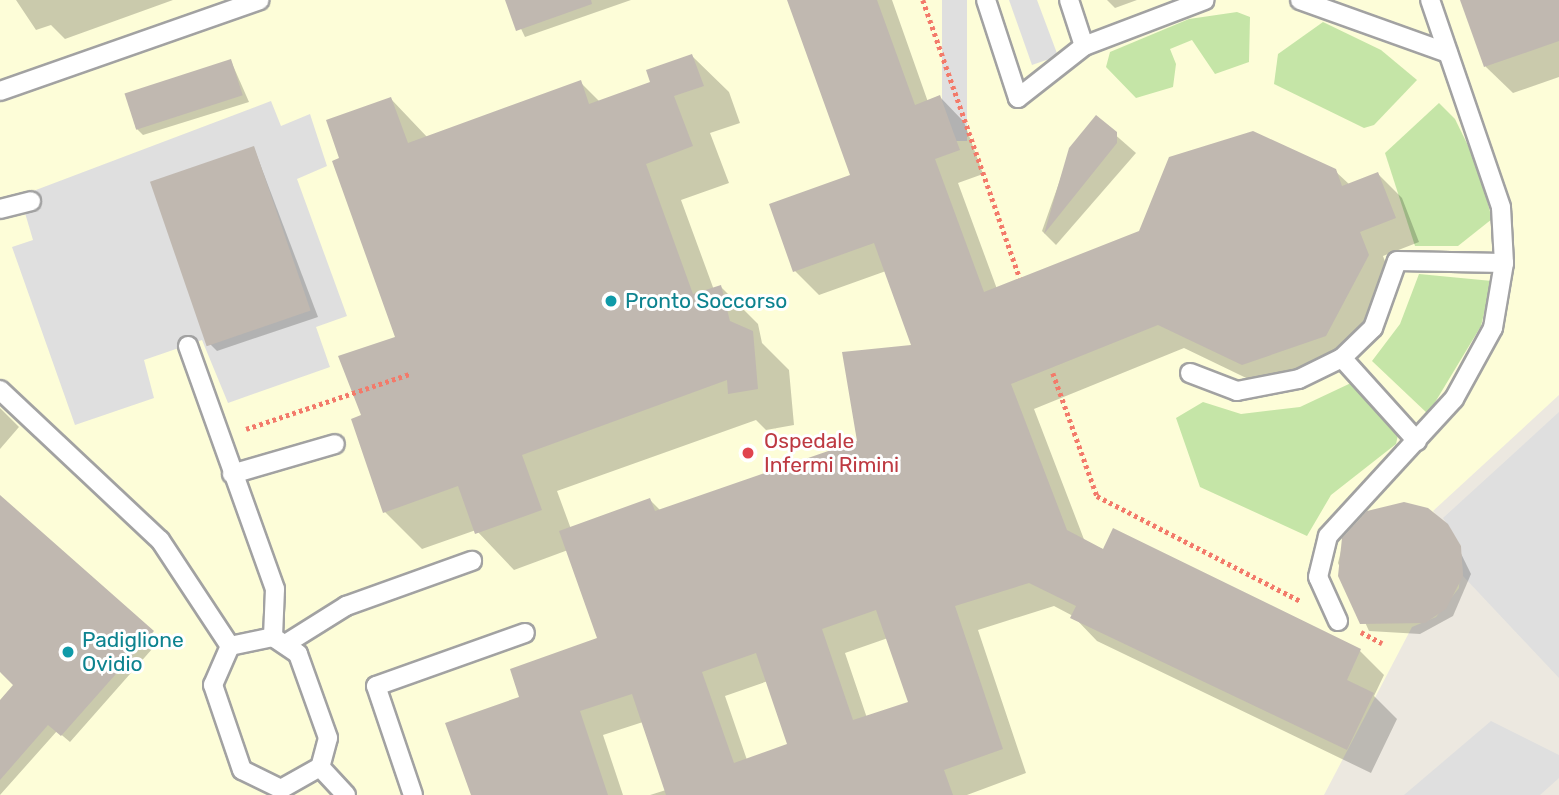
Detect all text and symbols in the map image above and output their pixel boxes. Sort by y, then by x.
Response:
place label: Pronto Soccorso [625,288,787,314]
marker: Pronto Soccorso [603,293,619,309]
place label: Ospedale Infermi Rimini [764,428,899,478]
marker: Ospedale Infermi Rimini [738,443,758,463]
place label: Padiglione Ovidio [82,627,184,677]
marker: Padiglione Ovidio [60,644,76,660]

